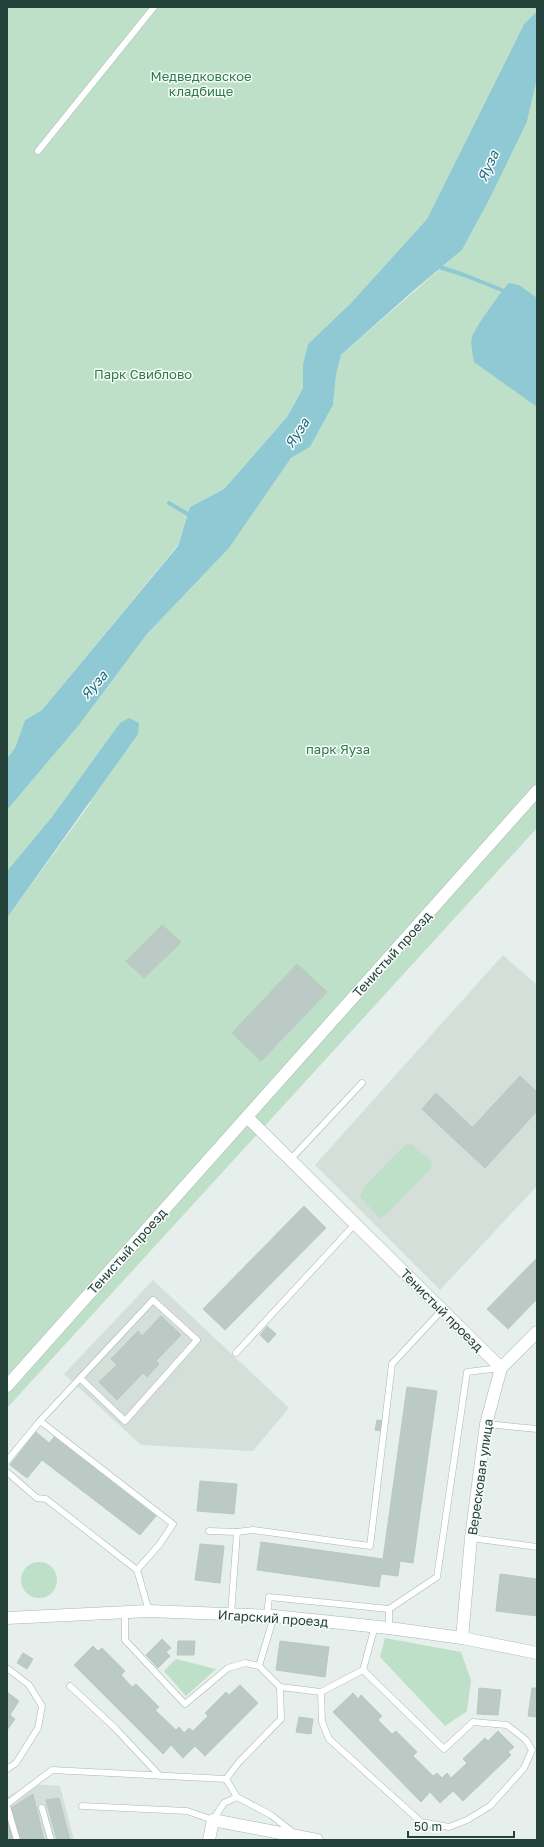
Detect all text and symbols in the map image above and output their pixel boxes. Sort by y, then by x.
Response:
park label: Медведковское кладбище [150,68,252,99]
water label: Яуза [473,147,502,184]
park label: Парк Свиблово [94,366,192,382]
water label: Яуза [281,414,313,451]
water label: Яуза [77,666,111,702]
park label: парк Яуза [306,741,370,757]
street label: Тенистый проезд [349,908,435,1000]
street label: Тенистый проезд [84,1205,170,1297]
street label: Тенистый проезд [397,1265,487,1355]
street label: Вересковая улица [464,1418,496,1536]
street label: Игарский проезд [217,1606,329,1630]
scale bar [408,1813,514,1839]
text: 50 m [414,1819,442,1834]

